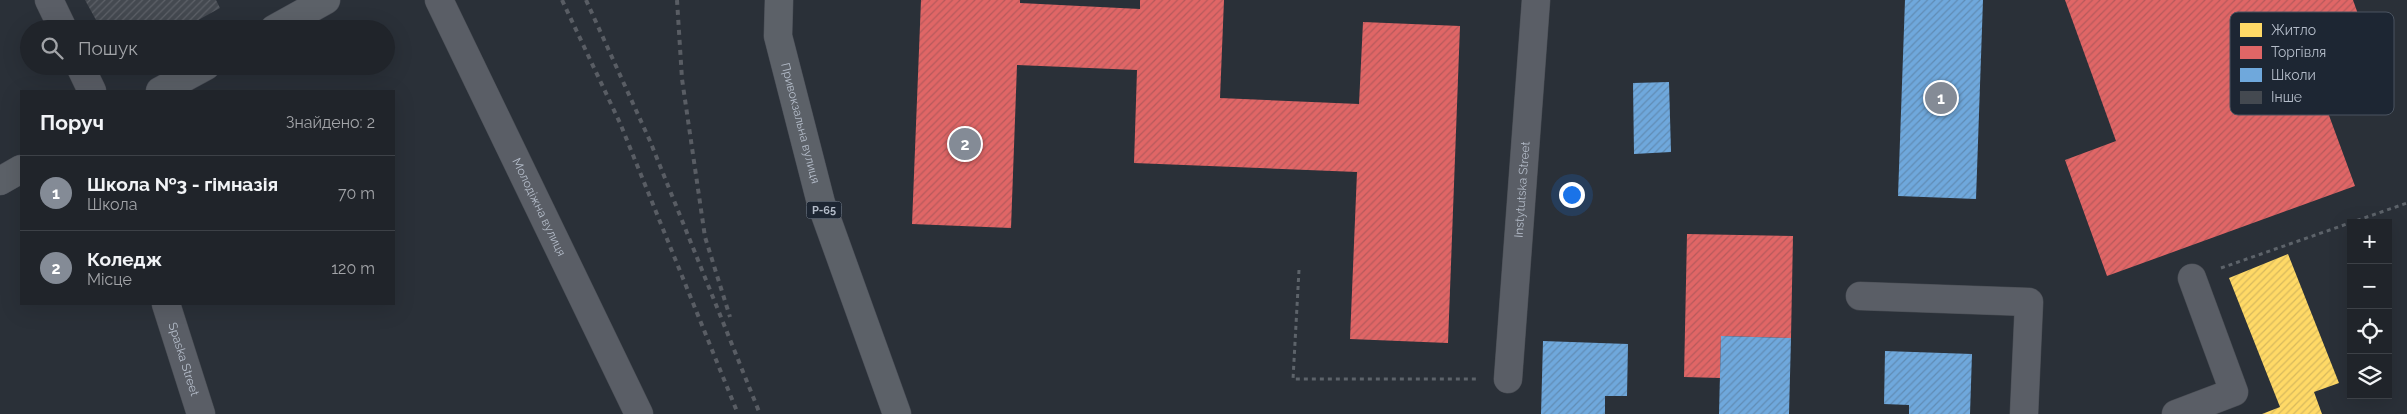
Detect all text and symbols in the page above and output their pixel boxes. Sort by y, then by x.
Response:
legend [2230,12,2394,115]
search box [20,20,395,75]
text: Житло [2271,22,2316,38]
icon: search [38,34,66,62]
text: Пошук [78,37,138,59]
text: Торгівля [2271,44,2326,60]
street label: Привокзальна вулиця [778,61,823,185]
text: Школи [2271,67,2316,83]
pin: 1 [1925,79,1957,117]
text: Інше [2271,89,2302,105]
text: Поруч [40,110,104,135]
text: Знайдено: 2 [286,113,375,132]
pin: 2 [949,125,981,163]
street label: Instytutska Street [1511,141,1533,238]
street label: Молодіжна вулиця [509,156,569,258]
text: Школа №3 - гімназія [87,173,278,195]
your location [1559,182,1585,208]
text: 1 [52,184,60,203]
text: 70 m [338,184,375,203]
text: Школа [87,195,137,214]
road number: Р-65 [806,202,842,218]
map controls [2347,219,2392,399]
button: + [2347,219,2392,264]
text: Коледж [87,248,162,270]
text: 2 [51,259,61,278]
text: 120 m [331,259,375,278]
button: − [2347,264,2392,309]
text: Місце [87,270,132,289]
button: locate [2347,309,2392,354]
street label: Spaska Street [165,321,202,398]
button: layers [2347,354,2392,399]

